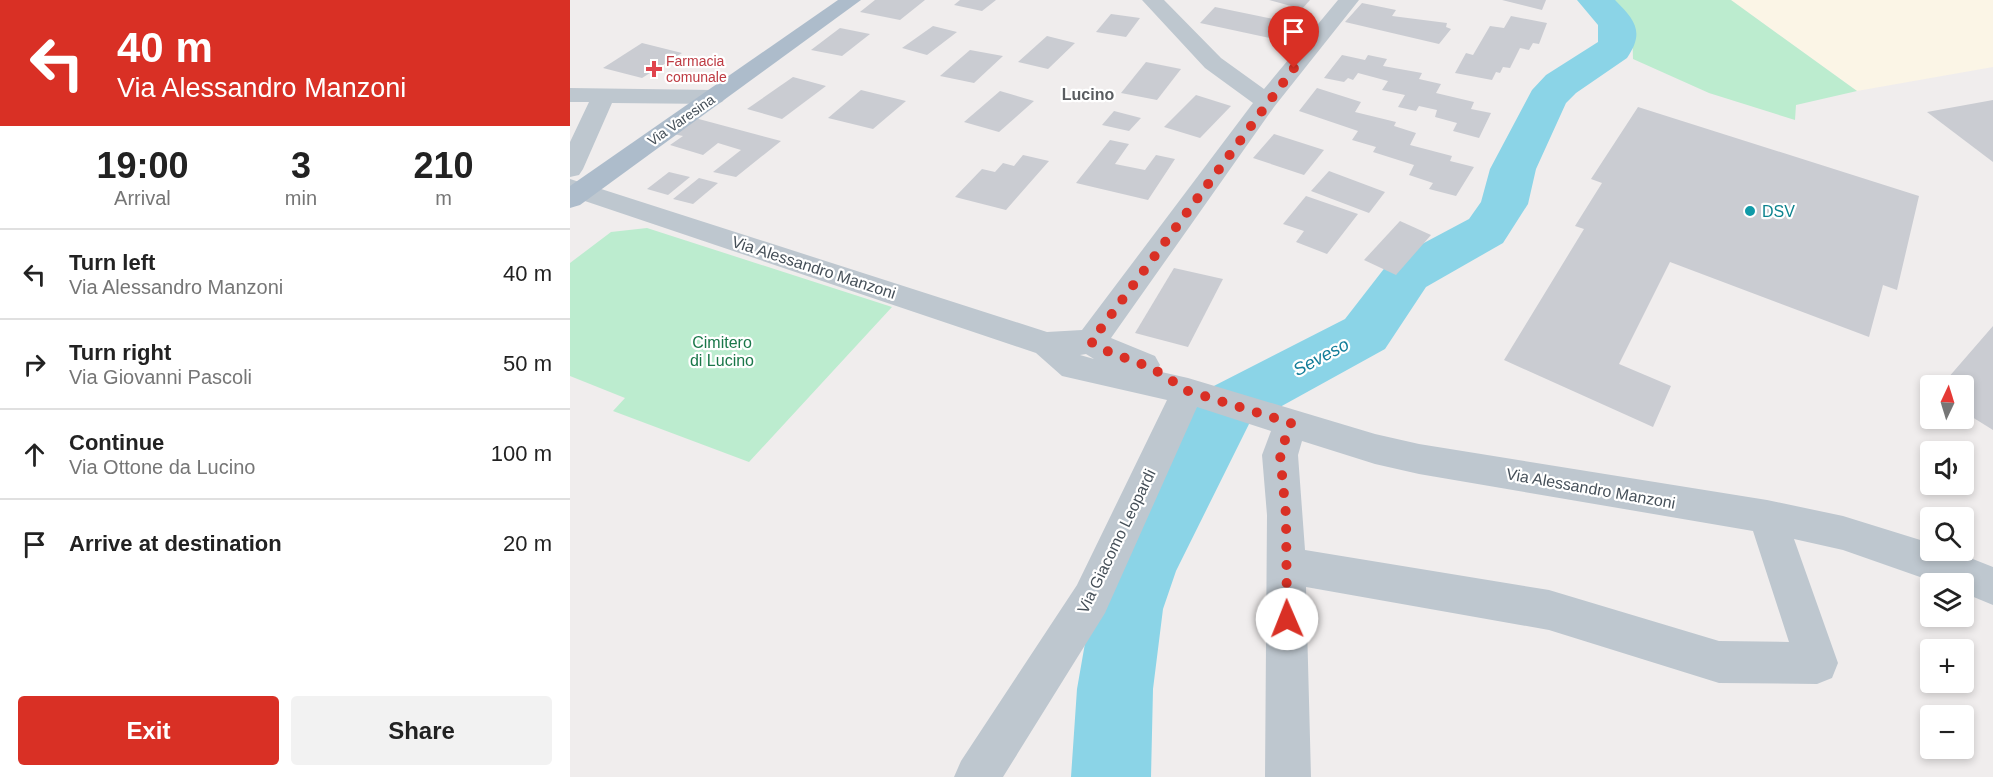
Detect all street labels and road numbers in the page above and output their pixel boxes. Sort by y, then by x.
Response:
street label: Via Varesina [644,91,718,149]
street label: Via Alessandro Manzoni [730,233,898,302]
street label: Via Alessandro Manzoni [1505,465,1677,512]
street label: Via Giacomo Leopardi [1074,466,1159,616]

